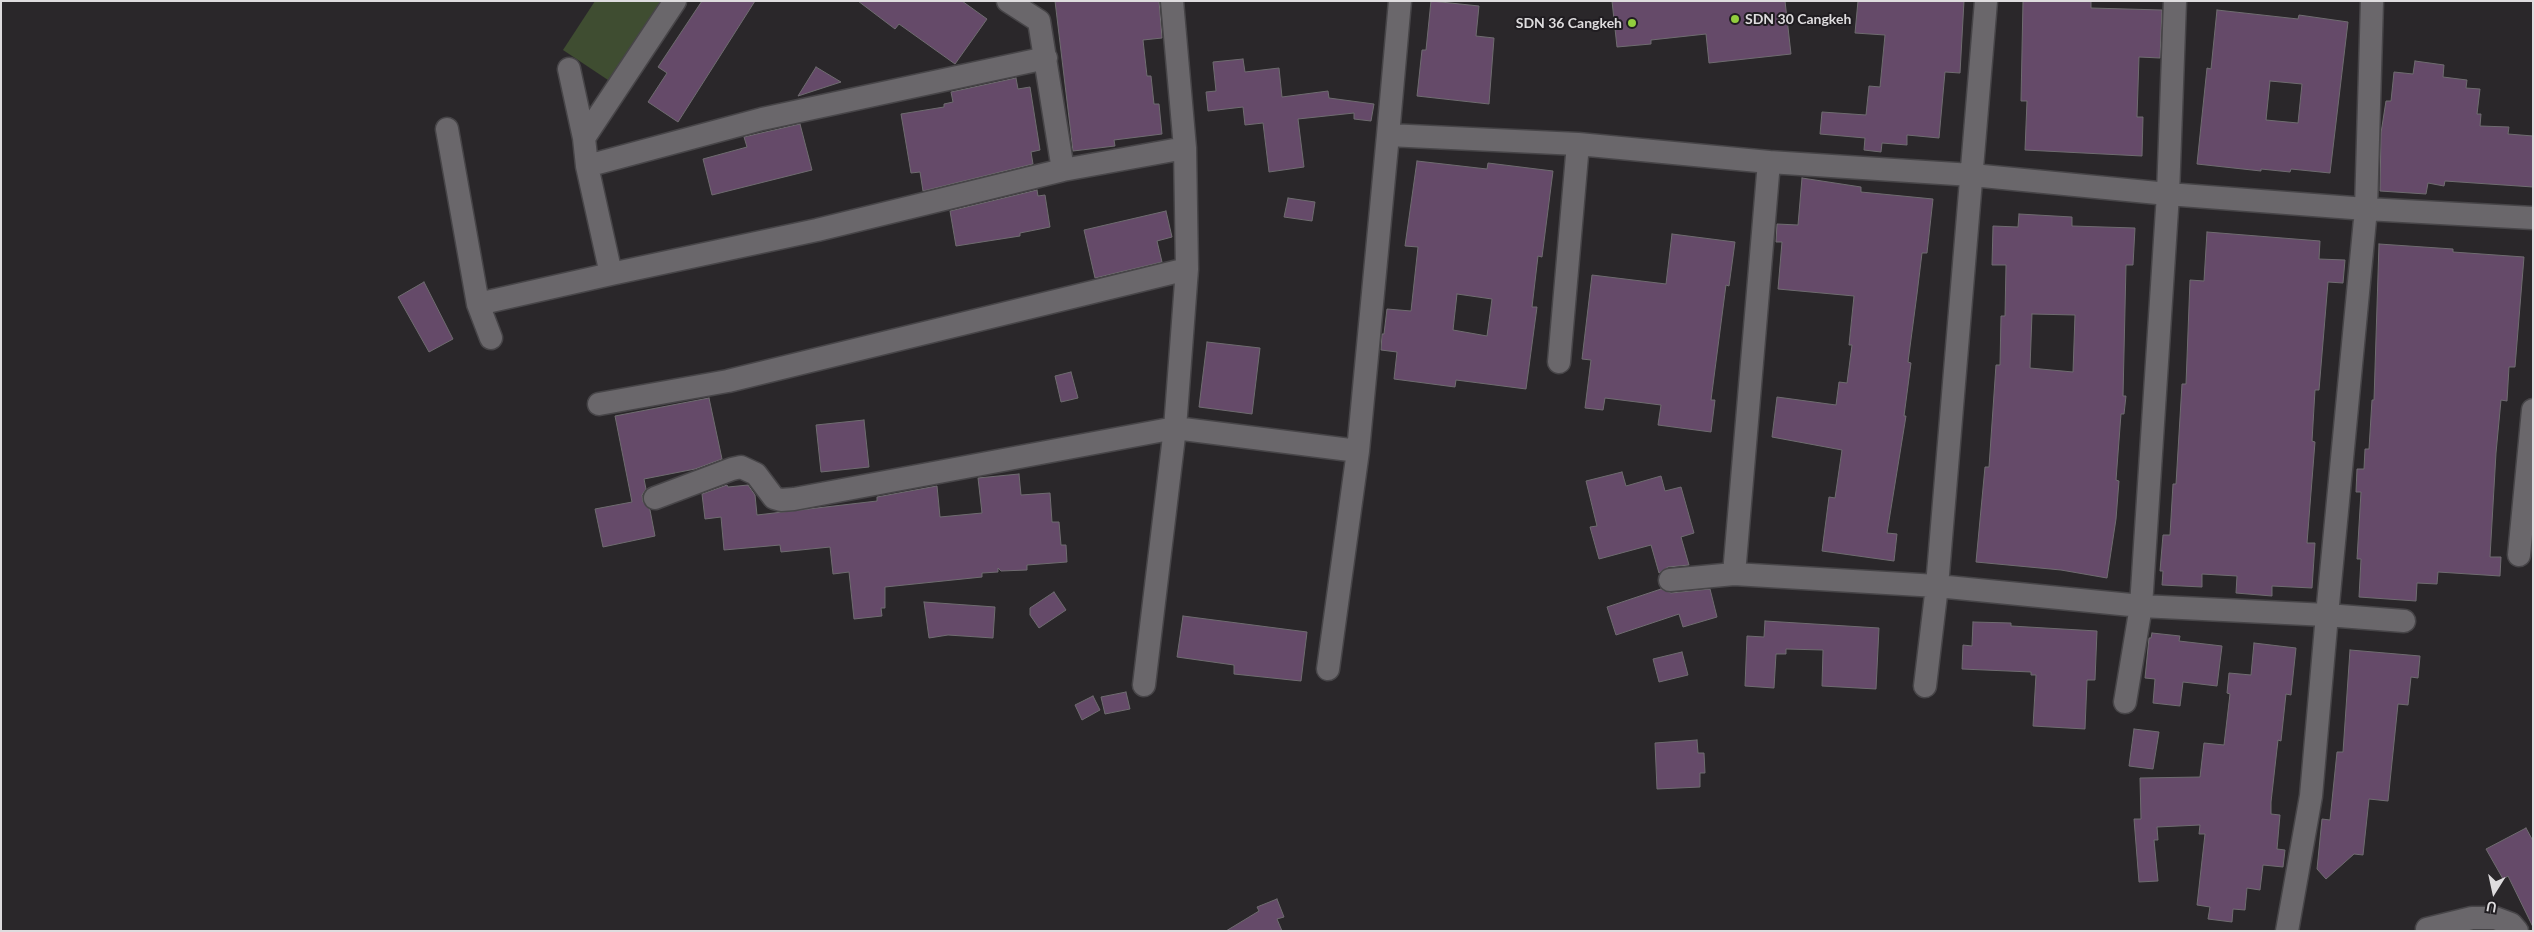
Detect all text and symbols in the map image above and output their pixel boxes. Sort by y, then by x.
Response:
place label: SDN 30 Cangkeh [1745,11,1851,27]
marker: SDN 30 Cangkeh [1729,13,1741,25]
place label: SDN 36 Cangkeh [1516,15,1622,31]
marker: SDN 36 Cangkeh [1626,17,1638,29]
north arrow [2469,867,2519,917]
text: U [2485,898,2498,917]

